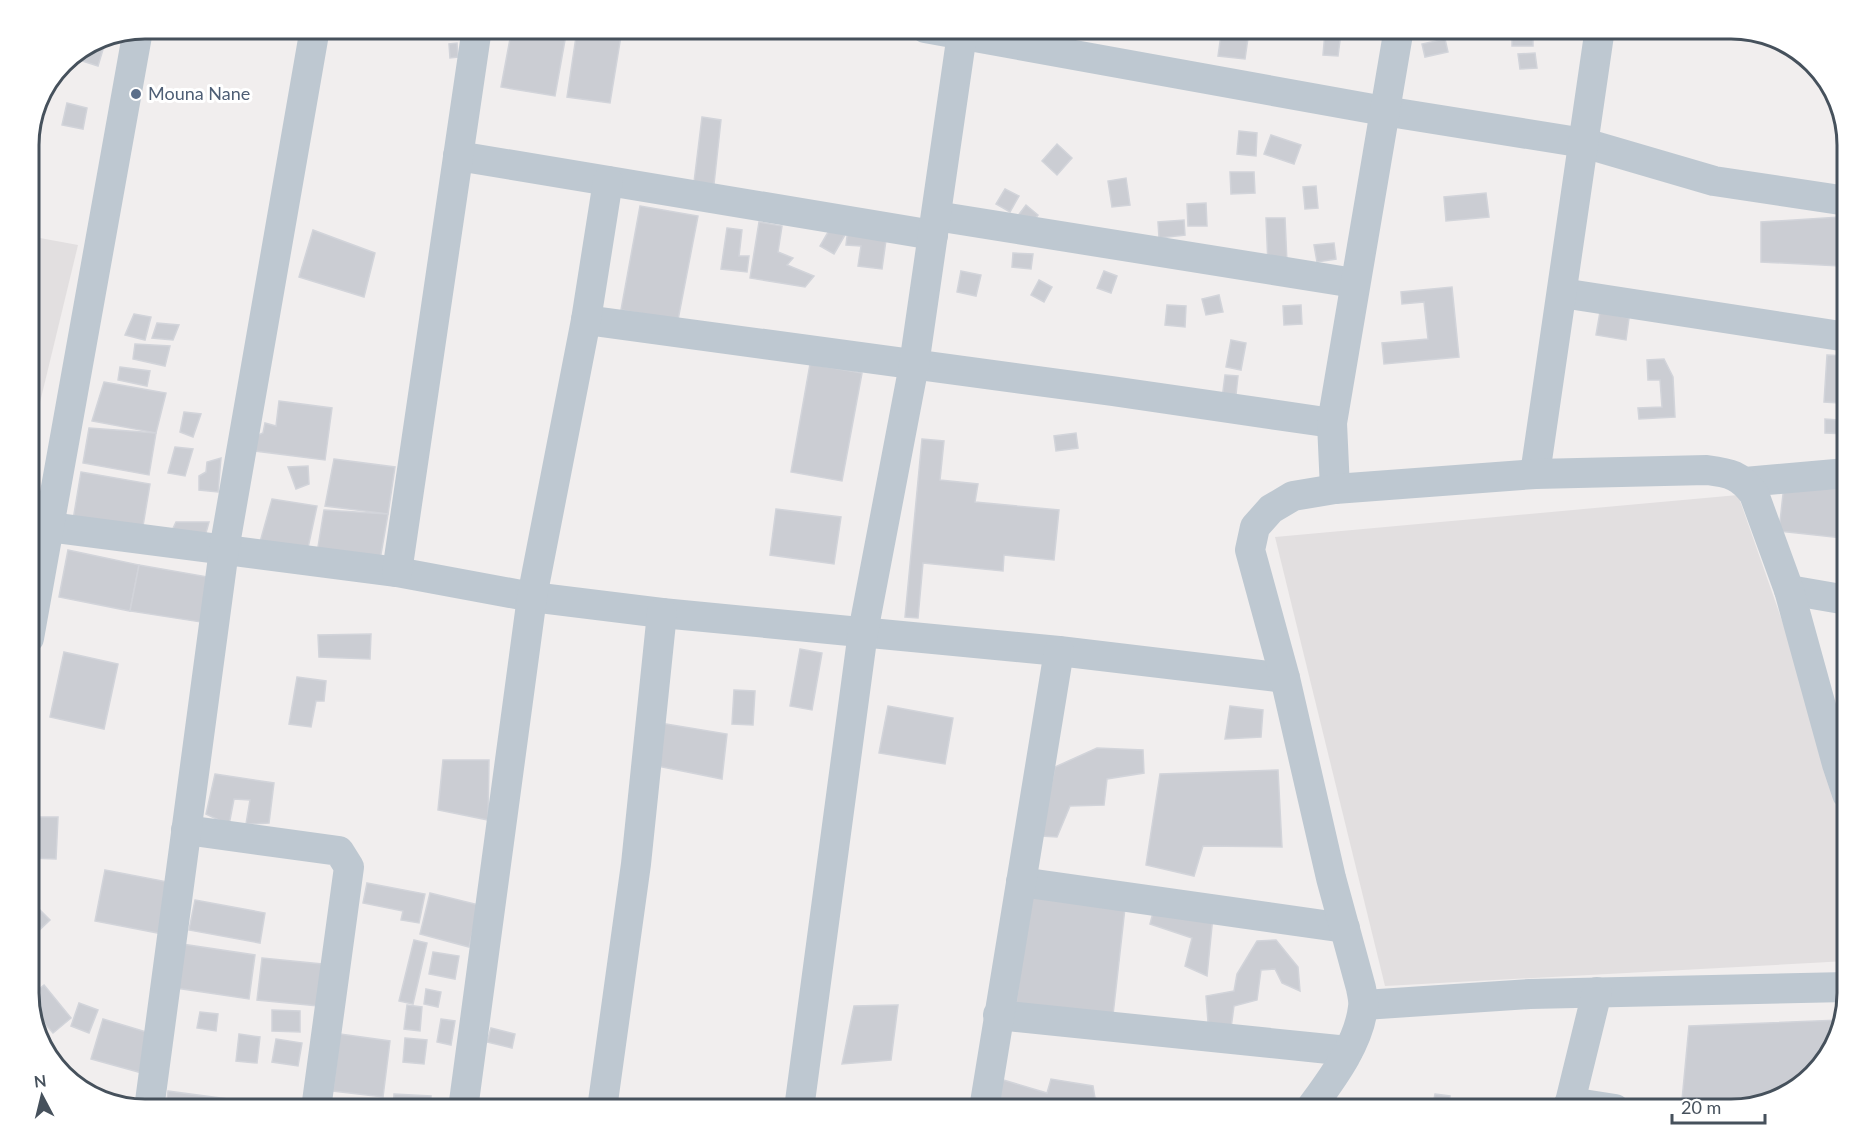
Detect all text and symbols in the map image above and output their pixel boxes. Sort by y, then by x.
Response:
place label: Mouna Nane [148,82,250,104]
marker: Mouna Nane [129,87,143,101]
north arrow [12,1066,72,1126]
text: N [33,1070,47,1091]
scale bar [1672,1087,1765,1125]
text: 20 m [1681,1096,1721,1118]

